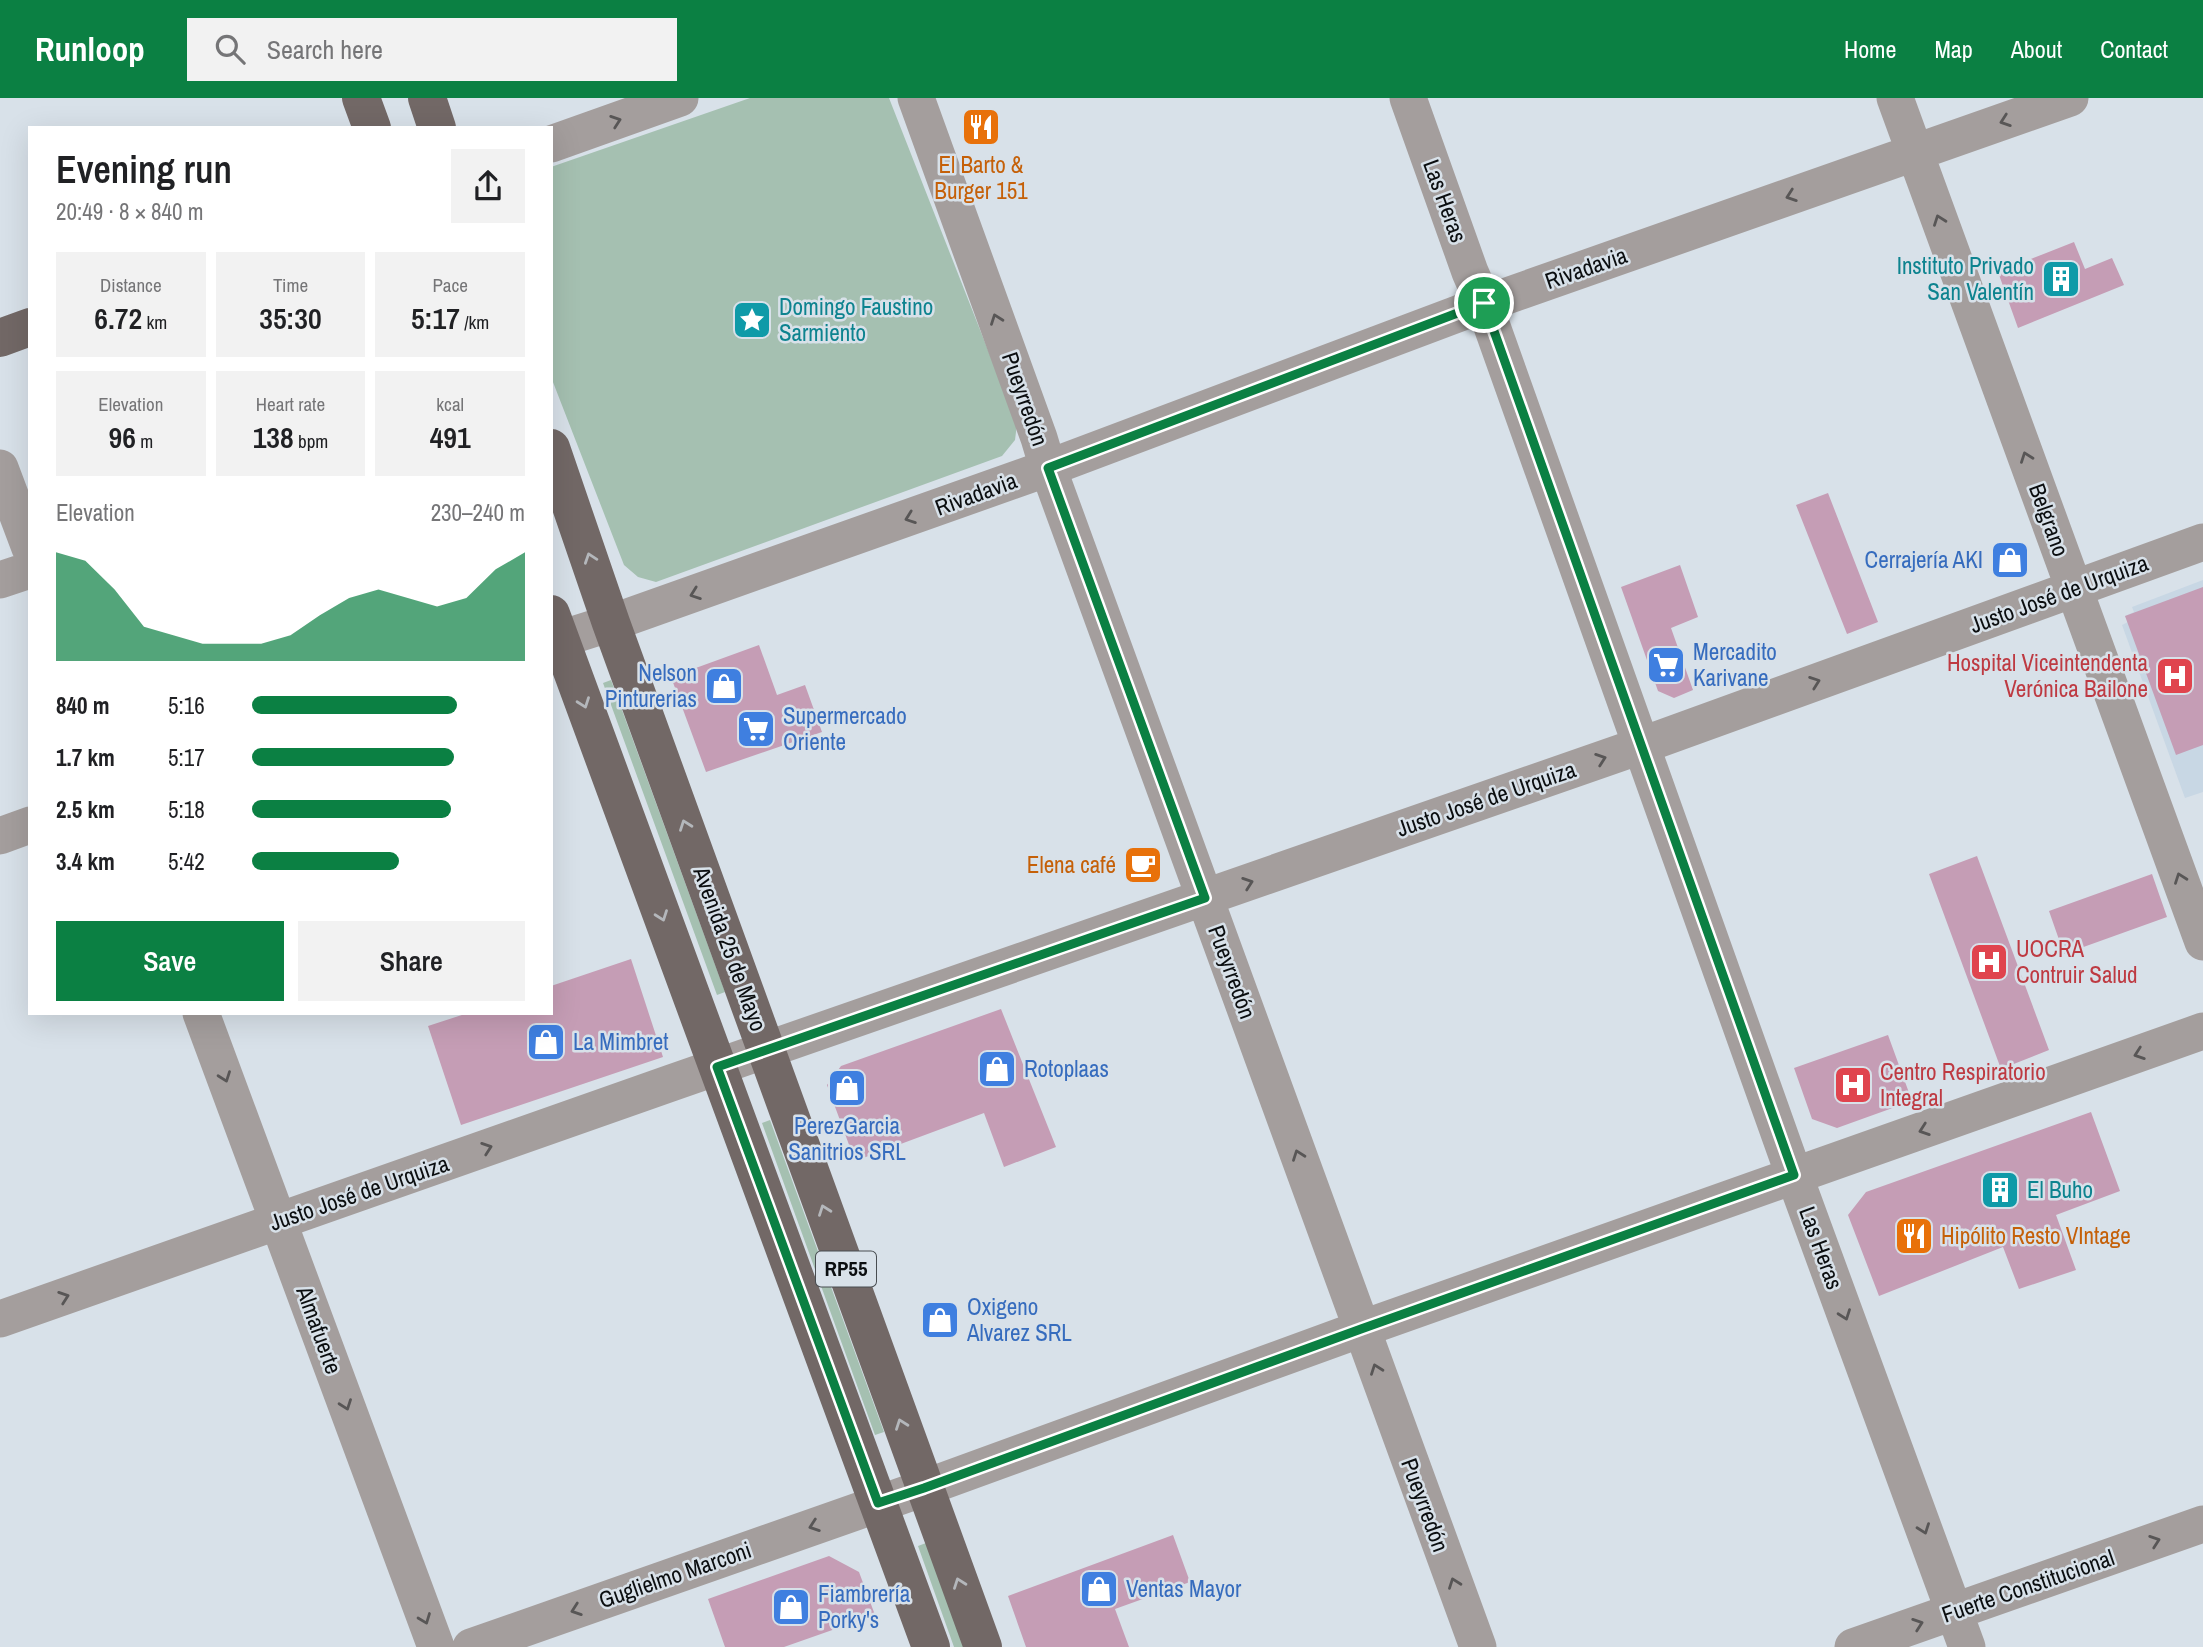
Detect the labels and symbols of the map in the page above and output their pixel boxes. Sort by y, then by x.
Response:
restaurant icon: El Barto & Burger 151 [960,106,1002,148]
one-way arrow [2000,113,2012,127]
one-way arrow [609,115,621,129]
place label: El Barto & Burger 151 [934,149,1028,206]
street label: Las Heras [1416,155,1475,247]
one-way arrow [1785,188,1797,202]
one-way arrow [1933,215,1947,227]
street label: Rivadavia [1541,239,1632,296]
place label: Instituto Privado San Valentín [1897,250,2034,307]
building icon: Instituto Privado San Valentín [2040,258,2082,300]
pin [1454,273,1514,333]
place label: Domingo Faustino Sarmiento [779,291,933,348]
place icon: Domingo Faustino Sarmiento [731,299,773,341]
one-way arrow [991,314,1005,326]
street label: Pueyrredón [995,348,1056,450]
one-way arrow [2020,452,2034,464]
street label: Rivadavia [931,464,1022,523]
street label: Belgrano [2022,479,2077,561]
one-way arrow [904,509,916,523]
shop icon: Cerrajería AKI [1989,539,2031,581]
place label: Cerrajería AKI [1865,544,1983,575]
street label: Justo José de Urquiza [1965,547,2153,640]
one-way arrow [584,553,598,565]
one-way arrow [690,585,702,599]
place label: Mercadito Karivane [1693,636,1777,693]
supermarket icon: Mercadito Karivane [1645,644,1687,686]
place label: Hospital Viceintendenta Verónica Bailone [1947,647,2149,704]
hospital icon: Hospital Viceintendenta Verónica Bailone [2154,655,2196,697]
place label: Nelson Pinturerias [605,657,697,714]
shop icon: Nelson Pinturerias [703,665,745,707]
one-way arrow [1809,677,1821,691]
one-way arrow [576,696,590,708]
place label: Supermercado Oriente [783,700,907,757]
supermarket icon: Supermercado Oriente [735,708,777,750]
street label: Justo José de Urquiza [1392,753,1580,844]
one-way arrow [1595,753,1607,767]
one-way arrow [679,819,693,832]
cafe icon: Elena café [1122,844,1164,886]
place label: Elena café [1027,849,1116,880]
street label: Avenida 25 de Mayo [686,861,775,1035]
one-way arrow [2174,872,2188,884]
one-way arrow [1241,877,1253,891]
one-way arrow [654,910,668,922]
street label: Pueyrredón [1201,921,1264,1023]
place label: UOCRA Contruir Salud [2016,933,2138,990]
hospital icon: UOCRA Contruir Salud [1968,941,2010,983]
shop icon: La Mimbret [525,1021,567,1063]
place label: La Mimbret [573,1026,668,1057]
one-way arrow [2133,1045,2145,1059]
shop icon: Rotoplaas [976,1048,1018,1090]
place label: Rotoplaas [1024,1053,1109,1084]
place label: Centro Respiratorio Integral [1880,1056,2046,1113]
hospital icon: Centro Respiratorio Integral [1832,1064,1874,1106]
shop icon: PerezGarcia Sanitrios SRL [826,1067,868,1109]
one-way arrow [216,1071,230,1083]
place label: PerezGarcia Sanitrios SRL [788,1110,906,1167]
one-way arrow [1919,1121,1931,1135]
one-way arrow [480,1142,492,1156]
street label: Justo José de Urquiza [265,1147,453,1238]
one-way arrow [1292,1150,1306,1162]
building icon: El Buho [1979,1169,2021,1211]
place label: El Buho [2027,1174,2093,1205]
street label: Las Heras [1792,1202,1851,1294]
one-way arrow [818,1204,832,1216]
restaurant icon: Hipólito Resto VIntage [1893,1215,1935,1257]
place label: Hipólito Resto VIntage [1941,1220,2131,1251]
road number: RP55 [816,1252,876,1286]
street label: Almafuerte [289,1281,350,1378]
one-way arrow [58,1291,70,1305]
place label: Oxigeno Alvarez SRL [966,1291,1072,1348]
shop icon: Oxigeno Alvarez SRL [919,1299,961,1341]
one-way arrow [1837,1308,1851,1320]
one-way arrow [1370,1364,1384,1376]
one-way arrow [338,1399,352,1411]
one-way arrow [895,1418,909,1430]
street label: Pueyrredón [1394,1454,1457,1556]
one-way arrow [808,1518,820,1532]
one-way arrow [1915,1522,1929,1534]
street label: Guglielmo Marconi [594,1534,755,1615]
one-way arrow [2149,1535,2161,1549]
street label: Fuerte Constitucional [1938,1542,2118,1630]
shop icon: Ventas Mayor [1078,1568,1120,1610]
place label: Ventas Mayor [1126,1573,1242,1604]
one-way arrow [953,1577,967,1589]
one-way arrow [1448,1577,1462,1589]
place label: Fiambrería Porky's [818,1578,911,1635]
shop icon: Fiambrería Porky's [770,1586,812,1628]
one-way arrow [571,1602,583,1616]
one-way arrow [416,1612,430,1624]
one-way arrow [1911,1619,1923,1633]

